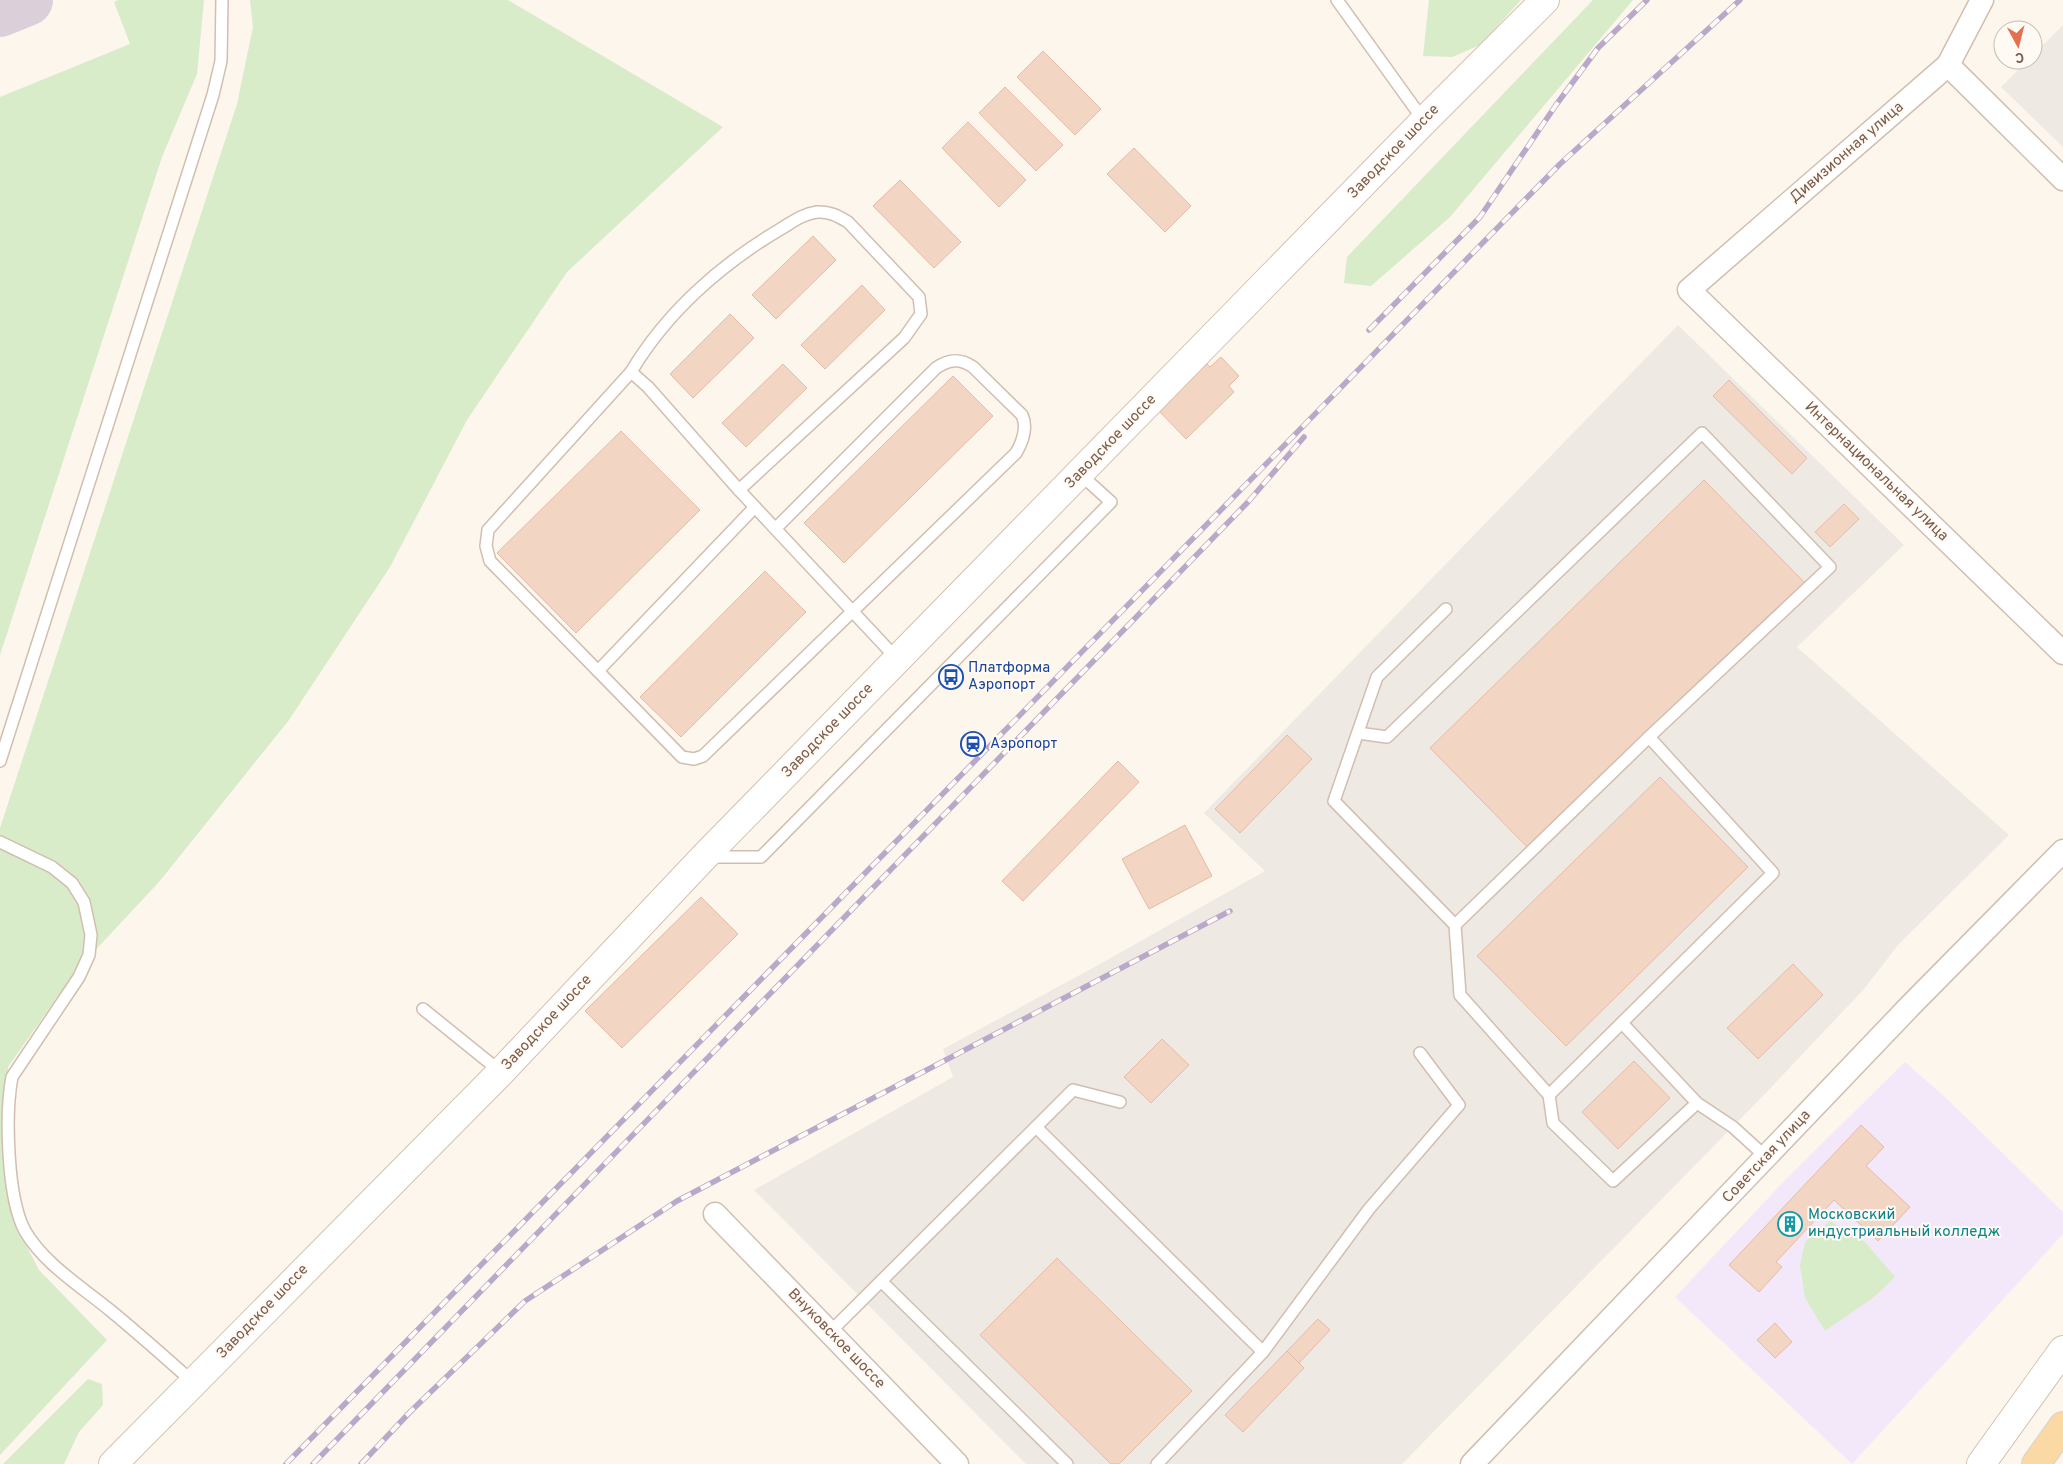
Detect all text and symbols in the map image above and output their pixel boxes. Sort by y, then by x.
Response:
north arrow [1993,20,2043,70]
text: С [2014,47,2025,65]
street label: Дивизионная улица [1786,98,1908,208]
street label: Заводское шоссе [1344,101,1444,203]
street label: Заводское шоссе [1061,391,1161,493]
street label: Интернациональная улица [1800,398,1952,546]
place label: Платформа Аэропорт [968,659,1050,695]
bus stop icon: Платформа Аэропорт [938,664,964,690]
street label: Заводское шоссе [778,680,878,782]
station icon: Аэропорт [960,731,986,757]
place label: Аэропорт [990,735,1058,754]
street label: Заводское шоссе [498,971,596,1075]
street label: Советская улица [1719,1106,1815,1208]
place label: Московский индустриальный колледж [1808,1206,2001,1242]
building icon: Московский индустриальный колледж [1777,1211,1803,1237]
street label: Заводское шоссе [213,1261,313,1363]
street label: Внуковское шоссе [783,1285,889,1393]

